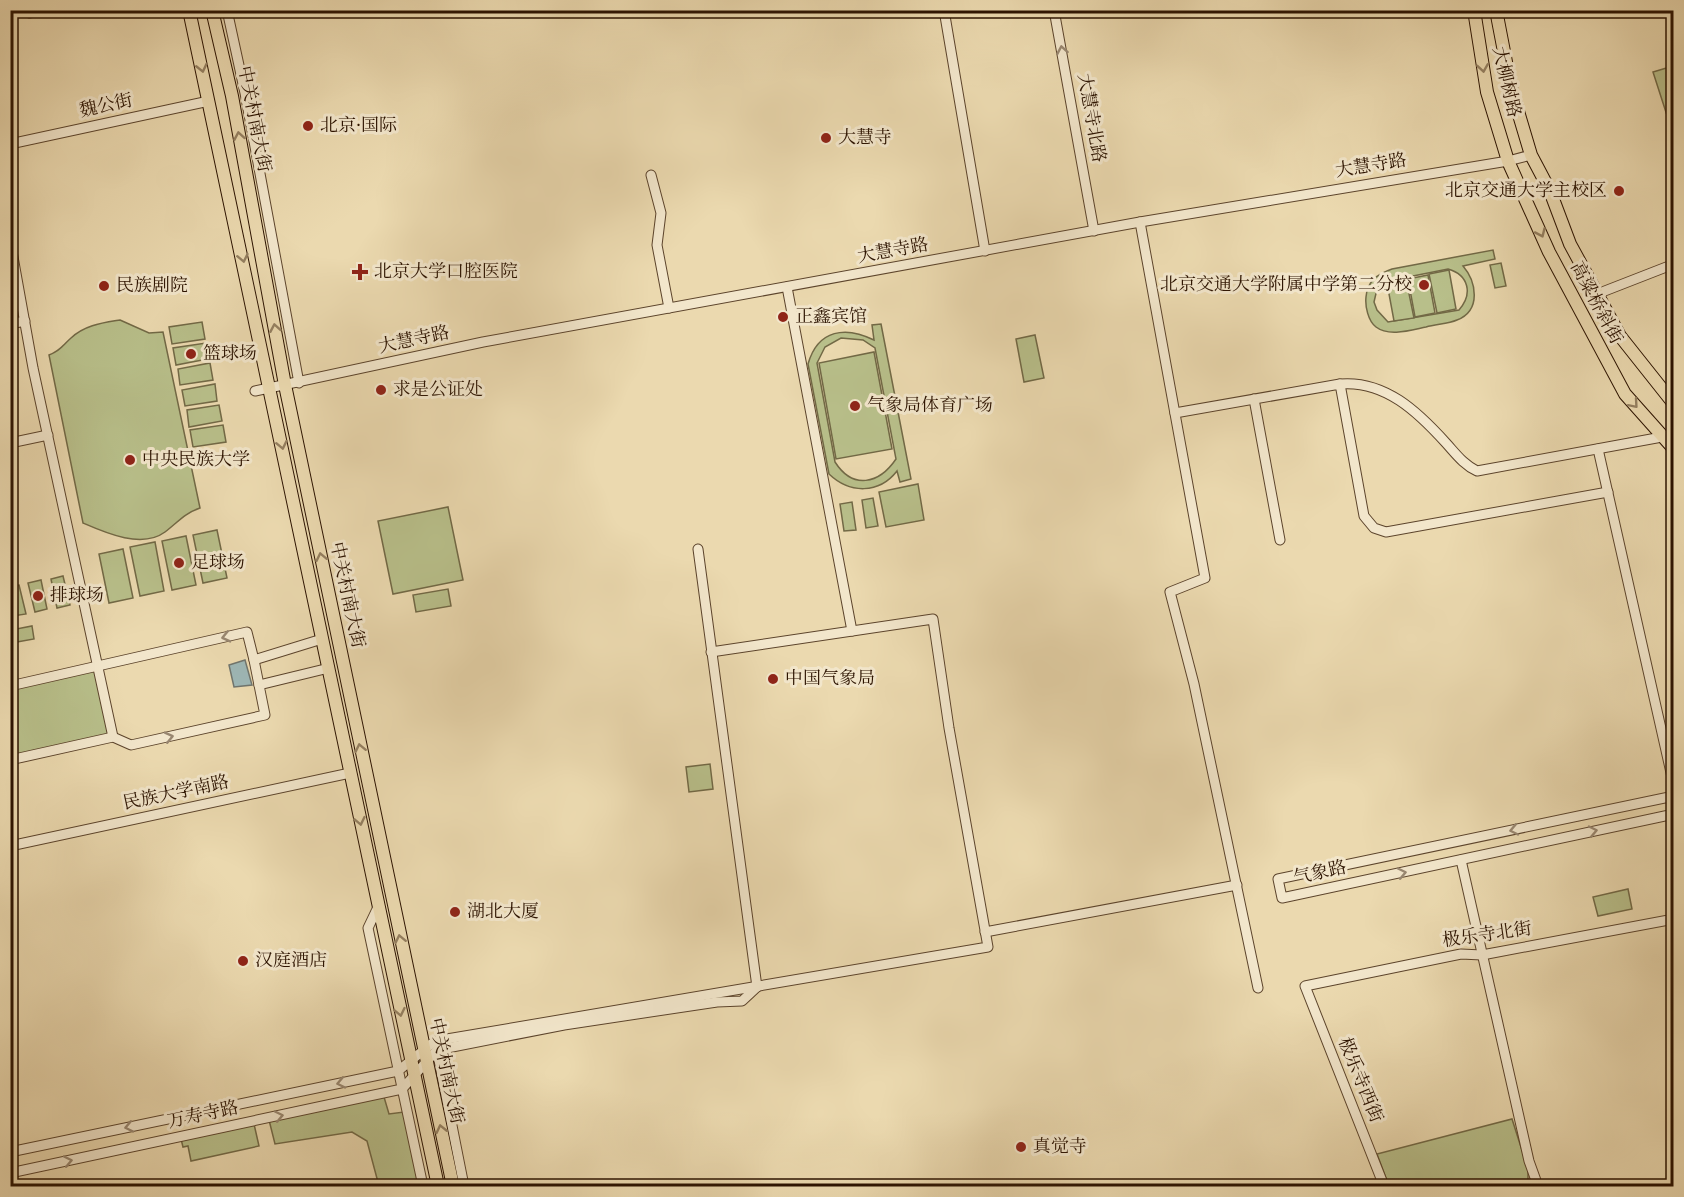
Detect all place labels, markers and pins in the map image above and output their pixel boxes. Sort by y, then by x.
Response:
place label: 北京·国际 [320,115,397,135]
marker: 北京·国际 [301,119,315,133]
place label: 大慧寺 [838,127,892,147]
marker: 大慧寺 [819,131,833,145]
place label: 北京交通大学主校区 [1445,180,1607,200]
marker: 北京交通大学主校区 [1612,184,1626,198]
place label: 北京大学口腔医院 [374,261,518,281]
marker: 北京大学口腔医院 [351,263,369,281]
place label: 北京交通大学附属中学第二分校 [1160,274,1412,294]
place label: 民族剧院 [116,275,188,295]
marker: 北京交通大学附属中学第二分校 [1417,278,1431,292]
marker: 民族剧院 [97,279,111,293]
place label: 正鑫宾馆 [795,306,867,326]
marker: 正鑫宾馆 [776,310,790,324]
place label: 篮球场 [203,343,257,363]
marker: 篮球场 [184,347,198,361]
place label: 求是公证处 [393,379,483,399]
marker: 求是公证处 [374,383,388,397]
place label: 气象局体育广场 [867,395,993,415]
marker: 气象局体育广场 [848,399,862,413]
place label: 中央民族大学 [142,449,250,469]
marker: 中央民族大学 [123,453,137,467]
place label: 足球场 [191,553,245,572]
marker: 足球场 [172,556,186,570]
place label: 排球场 [50,585,104,605]
marker: 排球场 [31,589,45,603]
place label: 中国气象局 [785,668,875,688]
marker: 中国气象局 [766,672,780,686]
place label: 湖北大厦 [467,901,539,921]
marker: 湖北大厦 [448,905,462,919]
place label: 汉庭酒店 [255,950,327,970]
marker: 汉庭酒店 [236,954,250,968]
place label: 真觉寺 [1033,1136,1087,1156]
marker: 真觉寺 [1014,1140,1028,1154]

